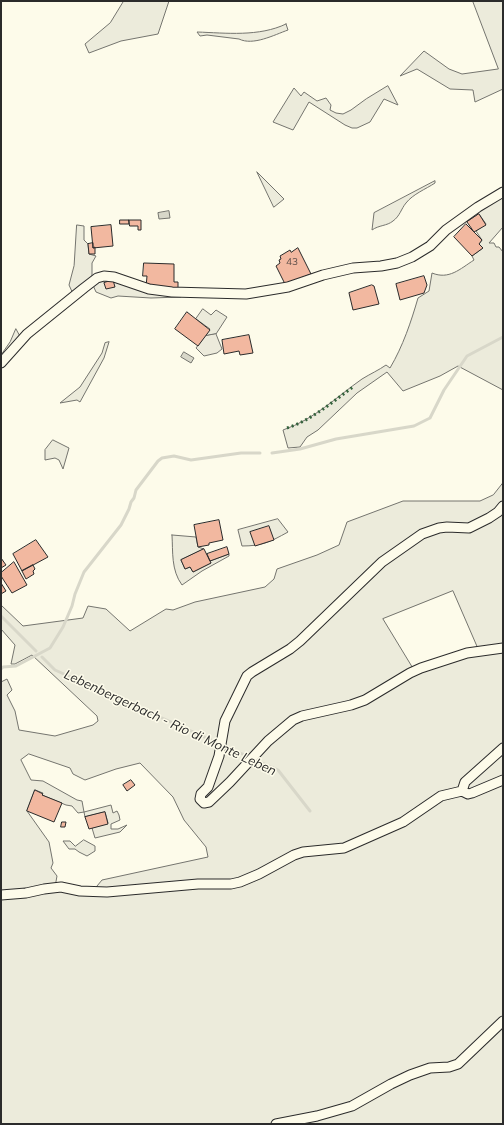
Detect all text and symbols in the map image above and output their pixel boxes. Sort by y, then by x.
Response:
house number: 43 [286,256,298,268]
water label: Lebenbergerbach - Rio di Monte Leben [61,667,279,779]

